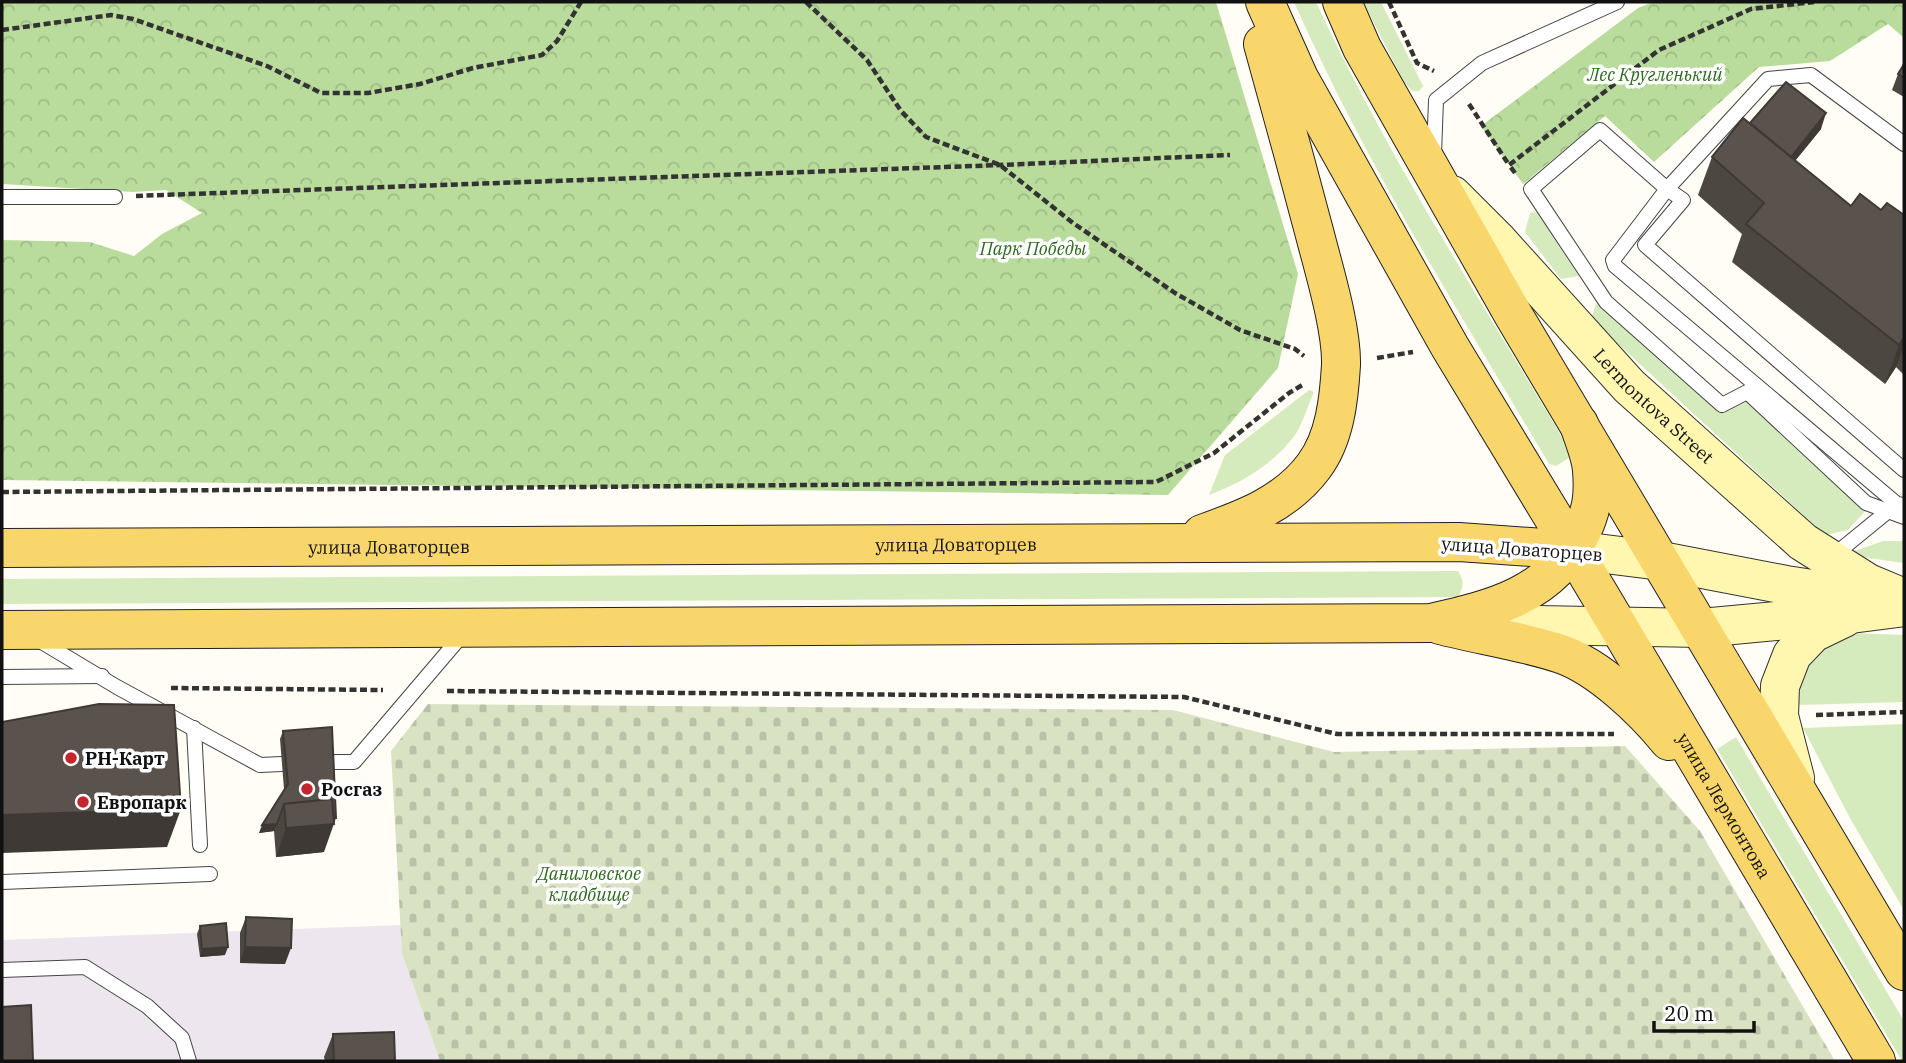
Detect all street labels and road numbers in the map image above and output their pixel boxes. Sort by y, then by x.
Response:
street label: Lermontova Street [1589,343,1719,468]
street label: улица Доваторцев [875,532,1037,556]
street label: улица Доваторцев [1441,532,1603,566]
street label: улица Доваторцев [308,535,470,558]
street label: улица Лермонтова [1672,728,1777,883]

